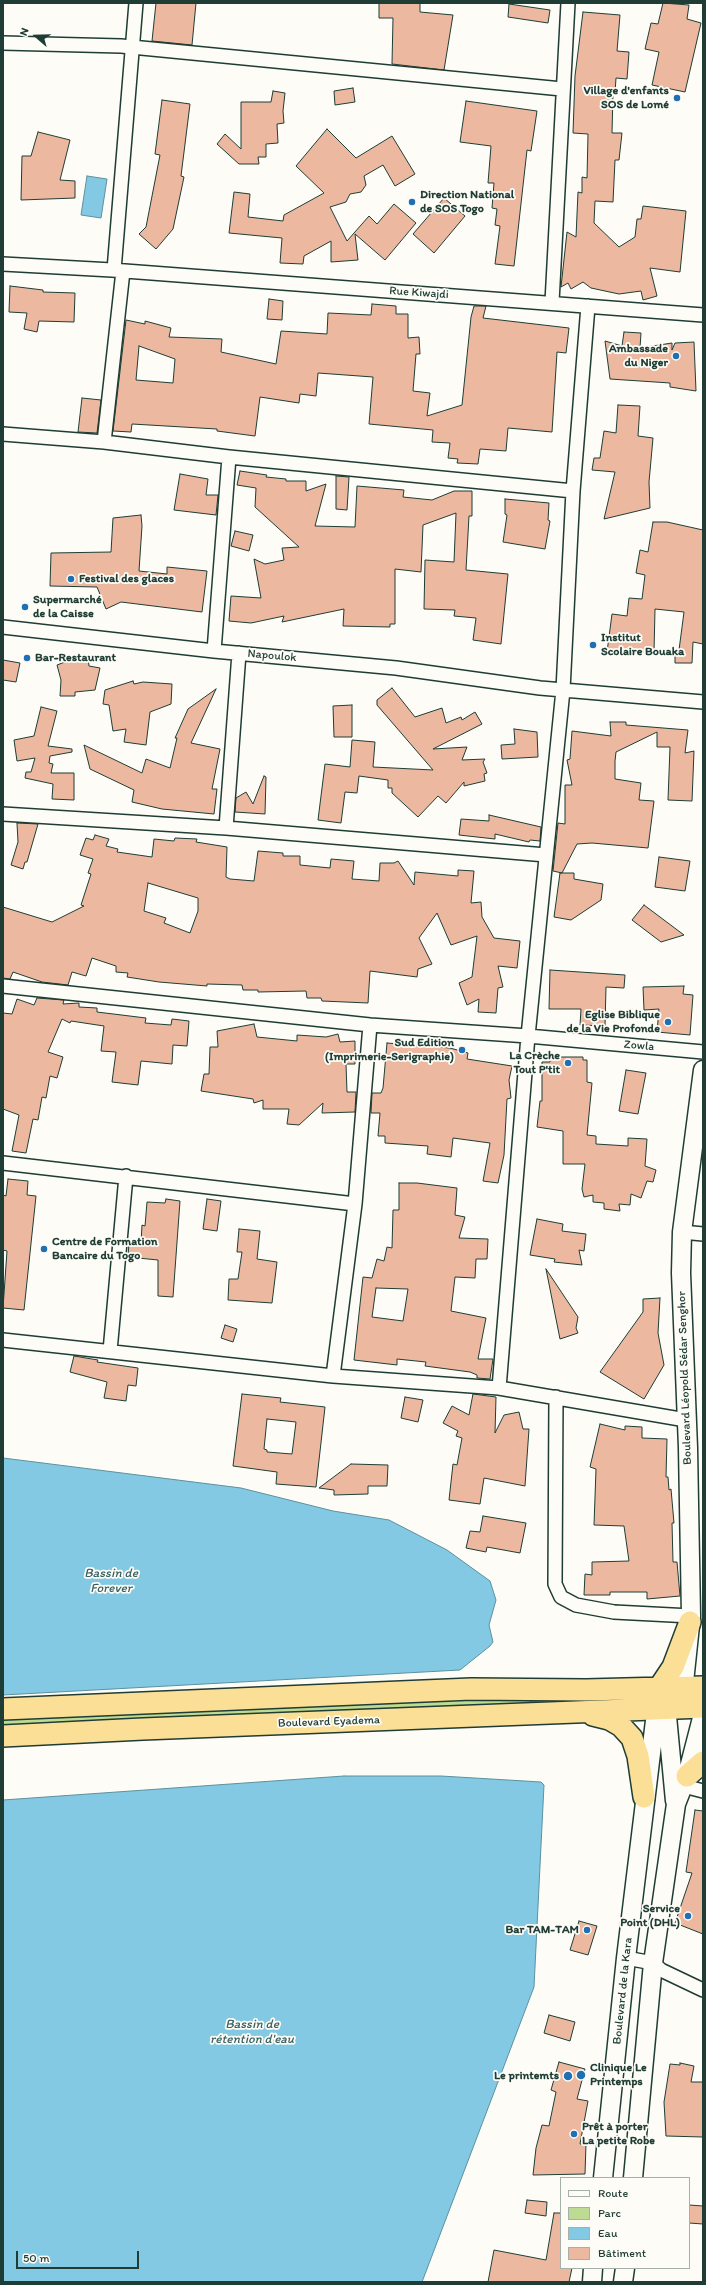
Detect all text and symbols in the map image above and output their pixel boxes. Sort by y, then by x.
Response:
north arrow [16,16,56,56]
text: N [17,26,32,37]
place label: Village d'enfants SOS de Lomé [583,84,669,112]
marker: Village d'enfants SOS de Lomé [672,93,682,103]
place label: Direction National de SOS Togo [420,188,514,216]
marker: Direction National de SOS Togo [407,197,417,207]
street label: Rue Kiwajdi [389,284,449,302]
place label: Ambassade du Niger [609,342,668,370]
marker: Ambassade du Niger [671,351,681,361]
place label: Festival des glaces [79,572,174,586]
marker: Festival des glaces [66,574,76,584]
place label: Supermarché de la Caisse [33,593,102,621]
marker: Supermarché de la Caisse [20,602,30,612]
place label: Institut Scolaire Bouaka [601,631,684,659]
marker: Institut Scolaire Bouaka [588,640,598,650]
street label: Napoulok [247,647,297,665]
place label: Bar-Restaurant [35,651,116,665]
marker: Bar-Restaurant [22,653,32,663]
place label: Eglise Biblique de la Vie Profonde [567,1008,660,1036]
marker: Eglise Biblique de la Vie Profonde [663,1017,673,1027]
place label: Sud Edition (Imprimerie-Serigraphie) [325,1036,454,1064]
street label: Zowla [623,1038,655,1054]
marker: Sud Edition (Imprimerie-Serigraphie) [457,1045,467,1055]
place label: La Crèche Tout P'tit [509,1049,560,1077]
marker: La Crèche Tout P'tit [563,1058,573,1068]
place label: Centre de Formation Bancaire du Togo [52,1235,158,1263]
marker: Centre de Formation Bancaire du Togo [39,1244,49,1254]
street label: Boulevard Léopold Sédar Senghor [675,1291,695,1465]
water label: Bassin de Forever [84,1566,138,1597]
street label: Boulevard Eyadema [278,1713,380,1731]
place label: Service Point (DHL) [620,1902,680,1930]
marker: Service Point (DHL) [683,1911,693,1921]
place label: Bar TAM-TAM [505,1923,579,1937]
marker: Bar TAM-TAM [582,1925,592,1935]
street label: Boulevard de la Kara [610,1937,636,2045]
water label: Bassin de rétention d'eau [210,2017,294,2048]
place label: Clinique Le Printemps [590,2061,647,2089]
place label: Le printemts [494,2069,559,2083]
marker: Clinique Le Printemps [575,2069,587,2081]
marker: Le printemts [562,2070,574,2082]
place label: Prêt à porter La petite Robe [582,2120,655,2148]
marker: Prêt à porter La petite Robe [569,2129,579,2139]
legend [560,2177,690,2269]
text: Route [598,2186,628,2200]
text: Parc [598,2206,621,2220]
text: Eau [598,2226,617,2240]
scale bar [18,2243,141,2269]
text: Bâtiment [598,2246,646,2260]
text: 50 m [23,2251,49,2265]

